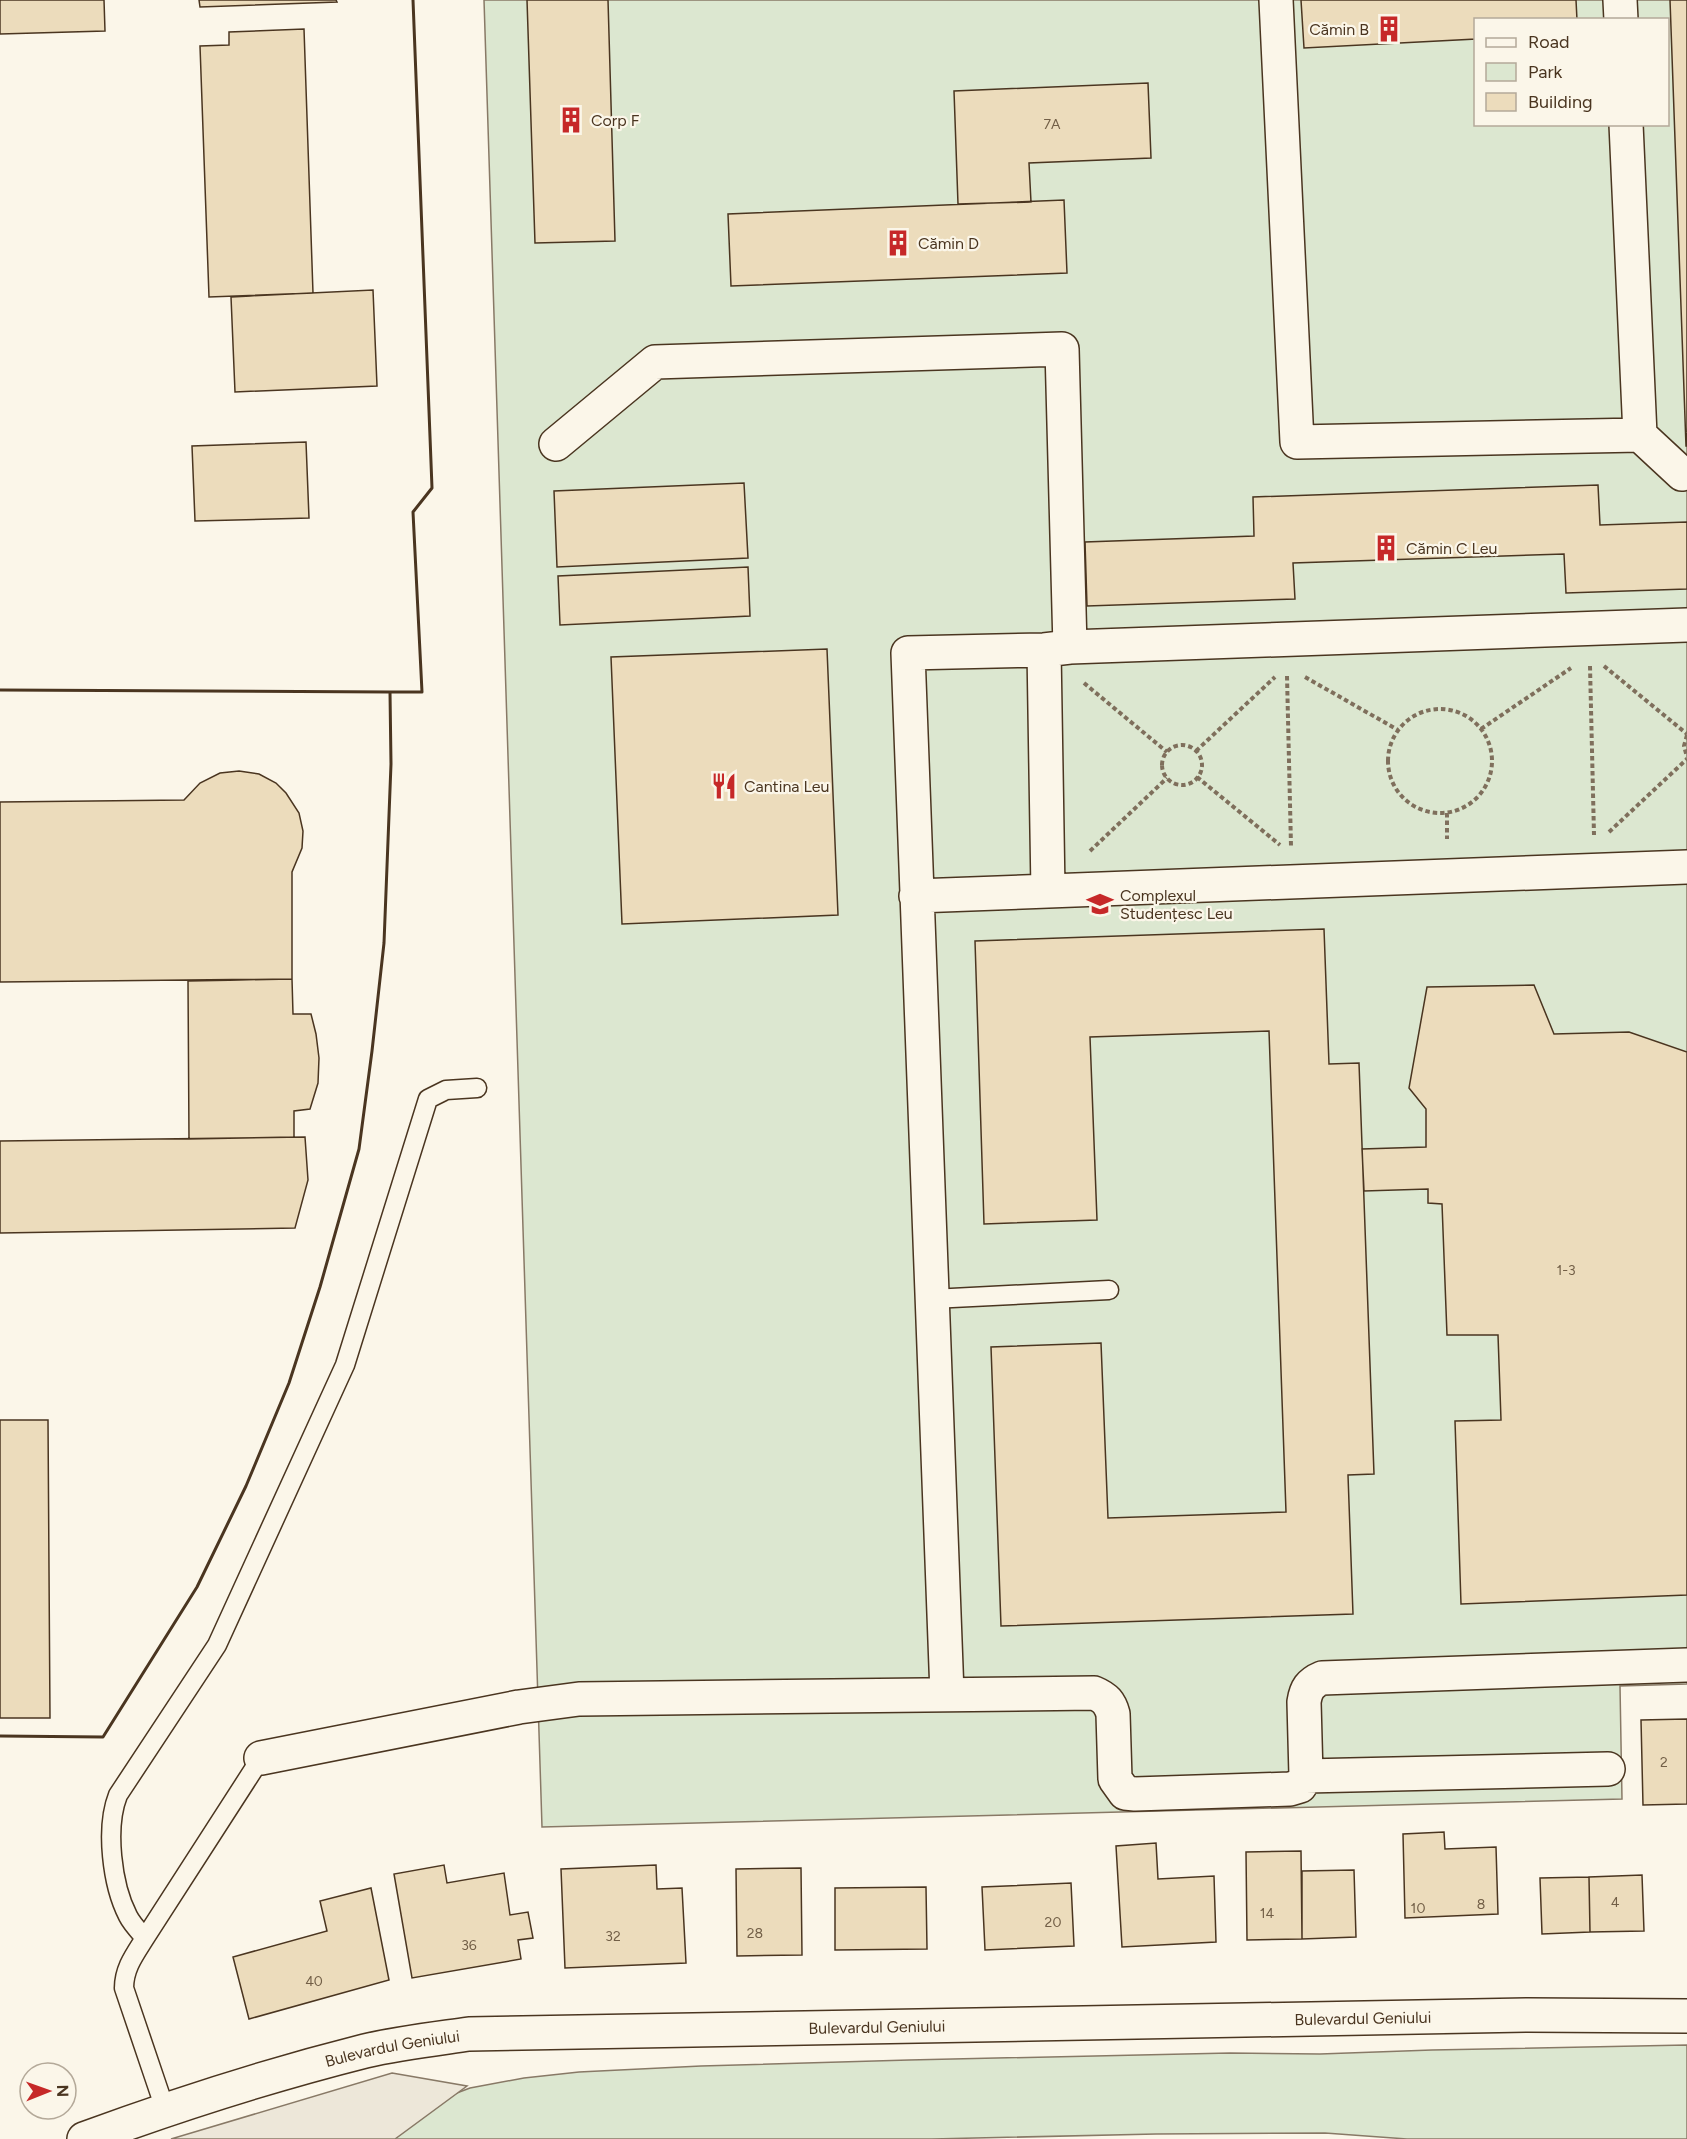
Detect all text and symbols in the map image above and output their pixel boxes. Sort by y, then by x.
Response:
building icon: Cămin B [1374,14,1404,44]
legend [1474,18,1669,126]
place label: Cămin B [1309,20,1369,39]
text: Road [1528,31,1569,53]
text: Park [1528,61,1563,83]
text: Building [1528,91,1593,113]
building icon: Corp F [556,105,586,135]
place label: Corp F [591,111,640,130]
house number: 7A [1044,116,1061,133]
building icon: Cămin D [883,228,913,258]
place label: Cămin D [918,234,979,253]
building icon: Cămin C Leu [1371,533,1401,563]
place label: Cămin C Leu [1406,539,1497,558]
restaurant icon: Cantina Leu [709,771,739,801]
place label: Cantina Leu [744,777,829,796]
place label: Complexul Studențesc Leu [1120,886,1233,923]
school or university icon: Complexul Studențesc Leu [1085,889,1115,919]
house number: 1-3 [1556,1262,1576,1279]
house number: 2 [1660,1754,1668,1771]
house number: 4 [1611,1894,1620,1911]
house number: 8 [1477,1896,1485,1913]
house number: 10 [1411,1900,1425,1917]
house number: 14 [1260,1905,1275,1922]
house number: 20 [1045,1914,1061,1931]
house number: 28 [747,1925,763,1942]
house number: 32 [605,1928,621,1945]
house number: 36 [461,1937,477,1954]
house number: 40 [305,1973,323,1990]
street label: Bulevardul Geniului [1294,2007,1432,2029]
street label: Bulevardul Geniului [808,2016,946,2037]
street label: Bulevardul Geniului [323,2026,461,2071]
north arrow [18,2061,78,2121]
text: N [53,2084,72,2097]

